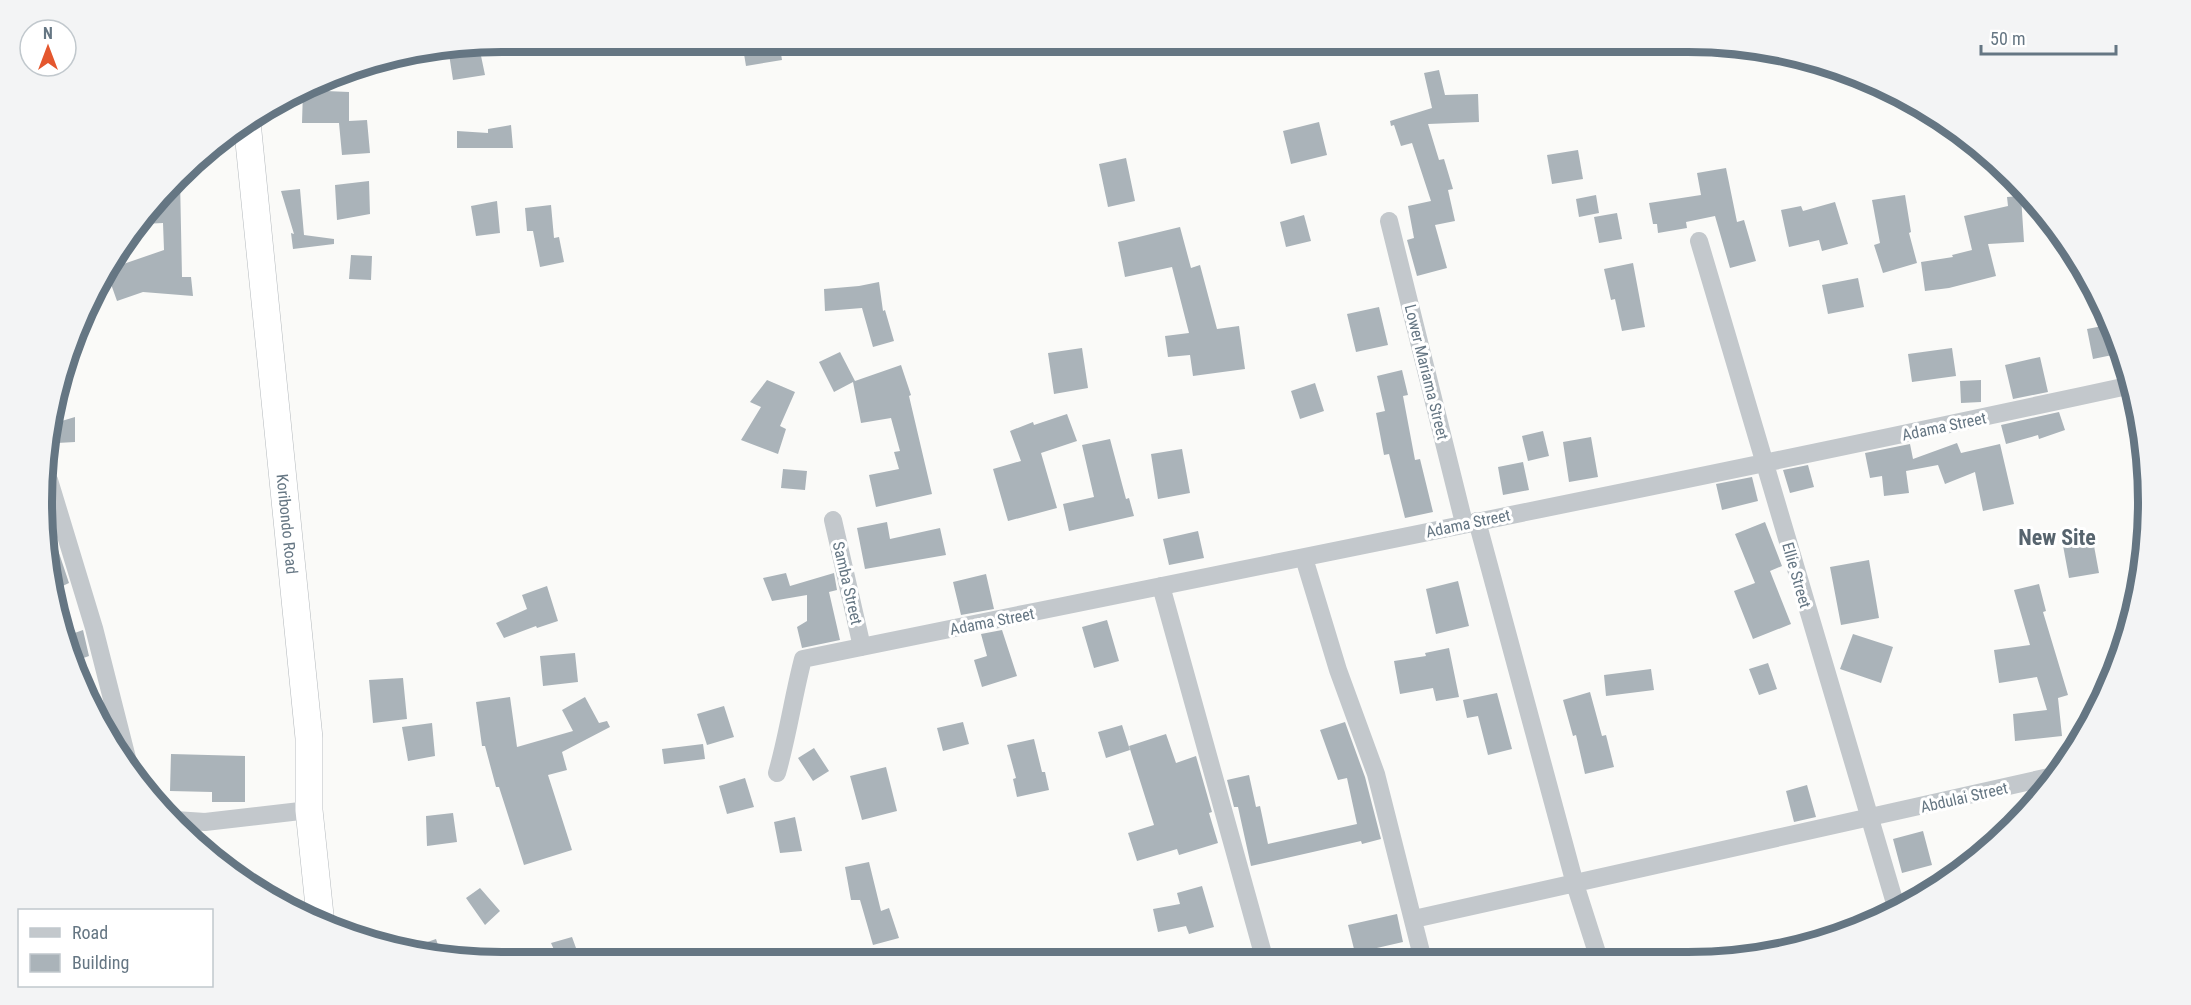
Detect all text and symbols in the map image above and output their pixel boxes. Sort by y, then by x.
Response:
north arrow [18,18,78,78]
scale bar [1981,18,2116,56]
text: N [43,24,53,43]
text: 50 m [1990,28,2025,49]
street label: Lower Mariama Street [1400,302,1453,442]
street label: Adama Street [1900,408,1988,445]
street label: Koribondo Road [272,473,301,575]
street label: Adama Street [1424,505,1512,542]
district label: New Site [2018,525,2096,550]
street label: Samba Street [829,540,866,627]
street label: Ellie Street [1778,540,1815,611]
street label: Adama Street [948,604,1036,639]
street label: Abdulai Street [1919,778,2010,817]
legend [18,909,213,987]
text: Road [72,922,108,943]
text: Building [72,952,129,973]

